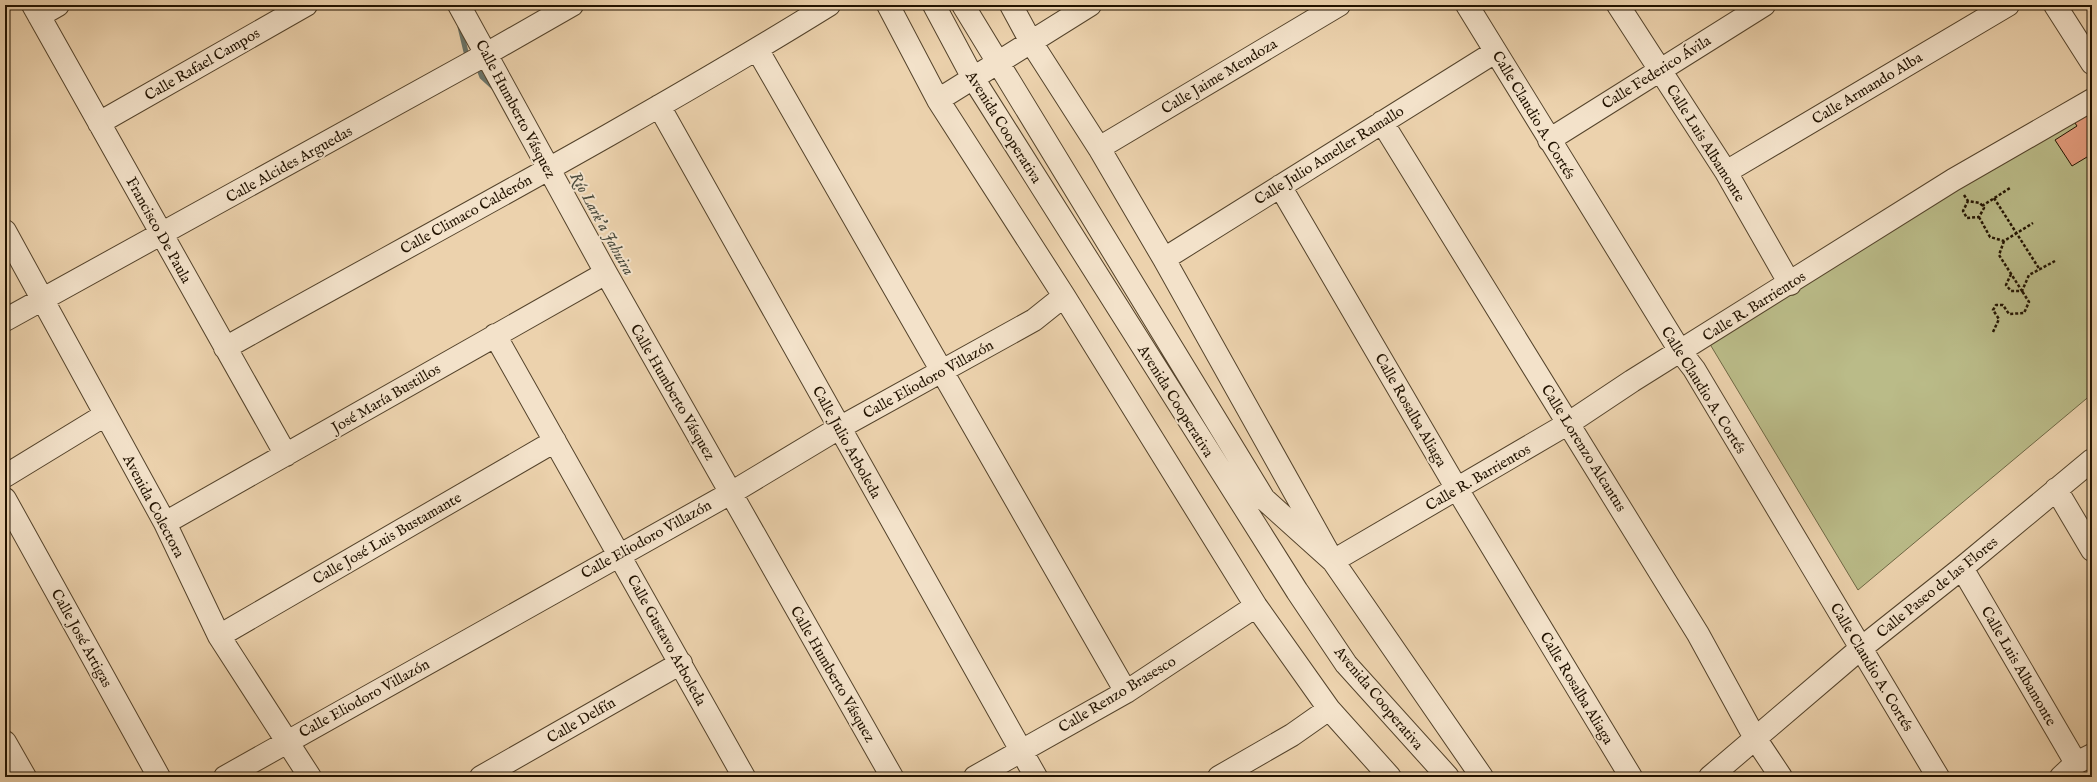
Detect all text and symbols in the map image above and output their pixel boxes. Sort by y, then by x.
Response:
street label: Calle Rafael Campos [141,24,263,105]
street label: Calle Federico Ávila [1598,31,1715,114]
street label: Calle Jaime Mendoza [1158,34,1281,119]
street label: Calle Humberto Vásquez [471,37,560,182]
street label: Calle Claudio A. Cortés [1488,48,1579,183]
street label: Calle Armando Alba [1809,48,1926,129]
street label: Avenida Cooperativa [961,67,1046,187]
street label: Calle Luis Albamonte [1662,81,1749,206]
street label: Calle Julio Ameller Ramallo [1251,102,1408,209]
street label: Calle Alcides Arguedas [223,122,356,207]
water label: Río Lark’a Jahuira [565,169,638,279]
street label: Calle Climaco Calderón [397,170,536,259]
street label: Francisco De Paula [122,174,196,287]
street label: Calle R. Barrientos [1699,267,1809,346]
street label: Calle Humberto Vásquez [626,321,719,464]
street label: Calle Claudio A. Cortés [1657,323,1750,457]
street label: Calle Eliodoro Villazón [860,336,997,423]
street label: Avenida Cooperativa [1133,341,1218,461]
street label: Calle Rosalba Aliaga [1370,350,1451,471]
street label: José María Bustillos [327,360,444,438]
street label: Calle Lorenzo Alcantus [1537,381,1630,515]
street label: Calle Julio Arboleda [808,383,886,502]
street label: Calle R. Barrientos [1422,440,1534,515]
street label: Avenida Colectora [118,450,189,562]
street label: Calle José Luis Bustamante [310,488,465,589]
street label: Calle Eliodoro Villazón [578,496,715,583]
street label: Calle Paseo de las Flores [1873,533,2002,642]
street label: Calle Gustavo Arboleda [623,571,711,710]
street label: Calle José Artigas [47,586,116,691]
street label: Calle Claudio A. Cortés [1826,600,1917,735]
street label: Calle Humberto Vásquez [786,603,879,746]
street label: Calle Luis Albamonte [1977,603,2061,729]
street label: Calle Rosalba Aliaga [1535,629,1618,748]
street label: Avenida Cooperativa [1329,642,1428,754]
street label: Calle Renzo Brasesco [1055,652,1180,737]
street label: Calle Eliodoro Villazón [296,655,433,742]
street label: Calle Delfín [544,693,619,748]

